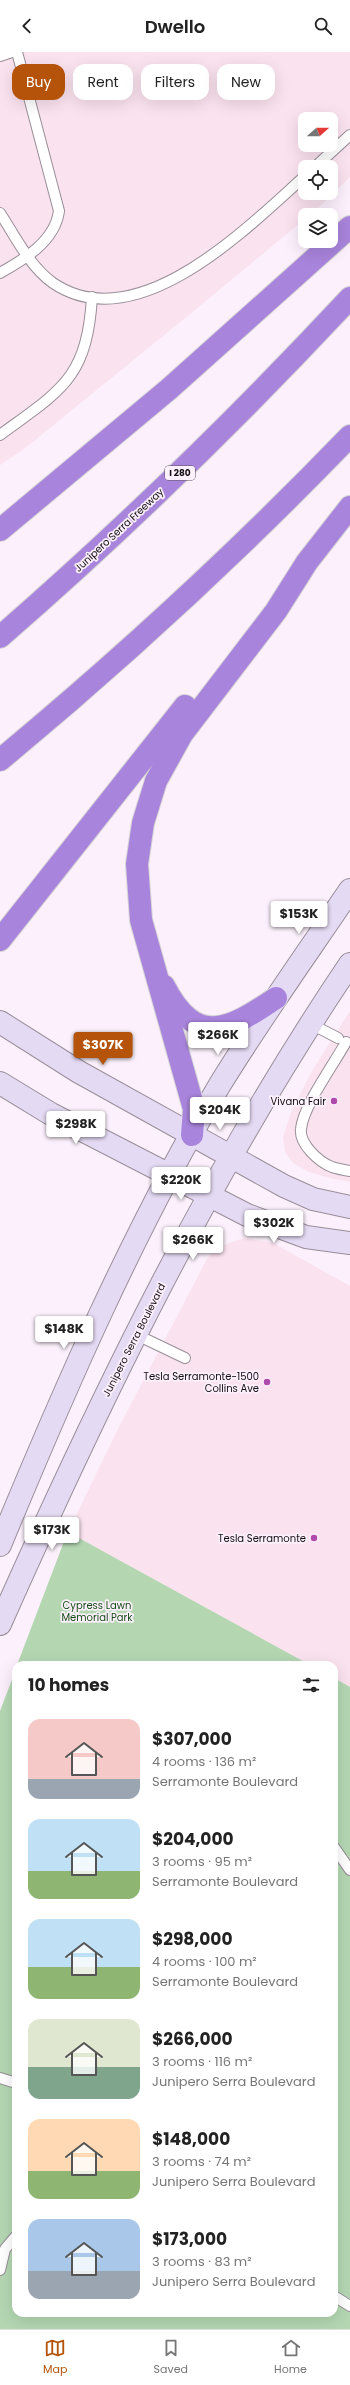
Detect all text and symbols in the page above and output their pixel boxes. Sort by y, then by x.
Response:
text: Dwello [145,14,205,39]
icon: back [16,15,38,37]
icon: search [312,15,334,37]
chip: Buy [12,64,65,100]
chip: Rent [73,64,133,100]
chip: Filters [141,64,209,100]
chip: New [217,64,275,100]
north arrow [298,112,338,152]
map controls [298,112,338,248]
button: locate [298,160,338,200]
button: layers [298,208,338,248]
road number: I 280 [165,466,195,480]
street label: Junipero Serra Freeway [71,484,167,575]
pin: $153K [271,901,327,935]
text: $153K [280,904,318,923]
pin: $266K [190,1022,246,1056]
text: $266K [197,1025,239,1044]
pin: $307K [75,1032,131,1066]
text: $307K [83,1035,123,1054]
place label: Vivana Fair [271,1094,326,1109]
marker: Vivana Fair [329,1096,339,1106]
pin: $204K [192,1097,248,1131]
text: $204K [199,1100,241,1119]
pin: $298K [48,1111,104,1145]
text: $298K [55,1114,97,1133]
pin: $220K [153,1167,209,1201]
text: $220K [161,1170,201,1189]
pin: $302K [246,1210,302,1244]
text: $302K [253,1213,295,1232]
pin: $266K [165,1227,221,1261]
text: $266K [172,1230,214,1249]
street label: Junipero Serra Boulevard [99,1281,169,1399]
pin: $148K [36,1316,92,1350]
text: $148K [44,1319,84,1338]
place label: Tesla Serramonte-1500 Collins Ave [144,1369,259,1396]
marker: Tesla Serramonte-1500 Collins Ave [262,1377,272,1387]
pin: $173K [24,1517,80,1551]
text: $173K [33,1520,71,1539]
place label: Tesla Serramonte [218,1531,306,1546]
marker: Tesla Serramonte [309,1533,319,1543]
park label: Cypress Lawn Memorial Park [61,1598,133,1625]
text: 10 homes [28,1673,109,1697]
icon: filters [300,1674,322,1696]
text: $307,000 [152,1727,232,1751]
icon: home [60,1735,108,1783]
text: 4 rooms · 136 m² [152,1752,256,1771]
text: Serramonte Boulevard [152,1772,298,1791]
text: $204,000 [152,1827,234,1851]
icon: home [60,1835,108,1883]
text: 3 rooms · 95 m² [152,1852,252,1871]
text: Serramonte Boulevard [152,1872,298,1891]
text: $298,000 [152,1927,233,1951]
icon: home [60,1935,108,1983]
text: 4 rooms · 100 m² [152,1952,257,1971]
text: Serramonte Boulevard [152,1972,298,1991]
text: $266,000 [152,2027,233,2051]
icon: home [60,2035,108,2083]
text: 3 rooms · 116 m² [152,2052,252,2071]
text: Junipero Serra Boulevard [152,2072,315,2091]
text: $148,000 [152,2127,230,2151]
icon: home [60,2135,108,2183]
text: 3 rooms · 74 m² [152,2152,251,2171]
text: Junipero Serra Boulevard [152,2172,315,2191]
text: $173,000 [152,2227,227,2251]
icon: home [60,2235,108,2283]
text: 3 rooms · 83 m² [152,2252,252,2271]
text: Junipero Serra Boulevard [152,2272,315,2291]
tab: Map [43,2337,67,2378]
tab: Saved [154,2337,188,2378]
tab: Home [274,2337,307,2378]

